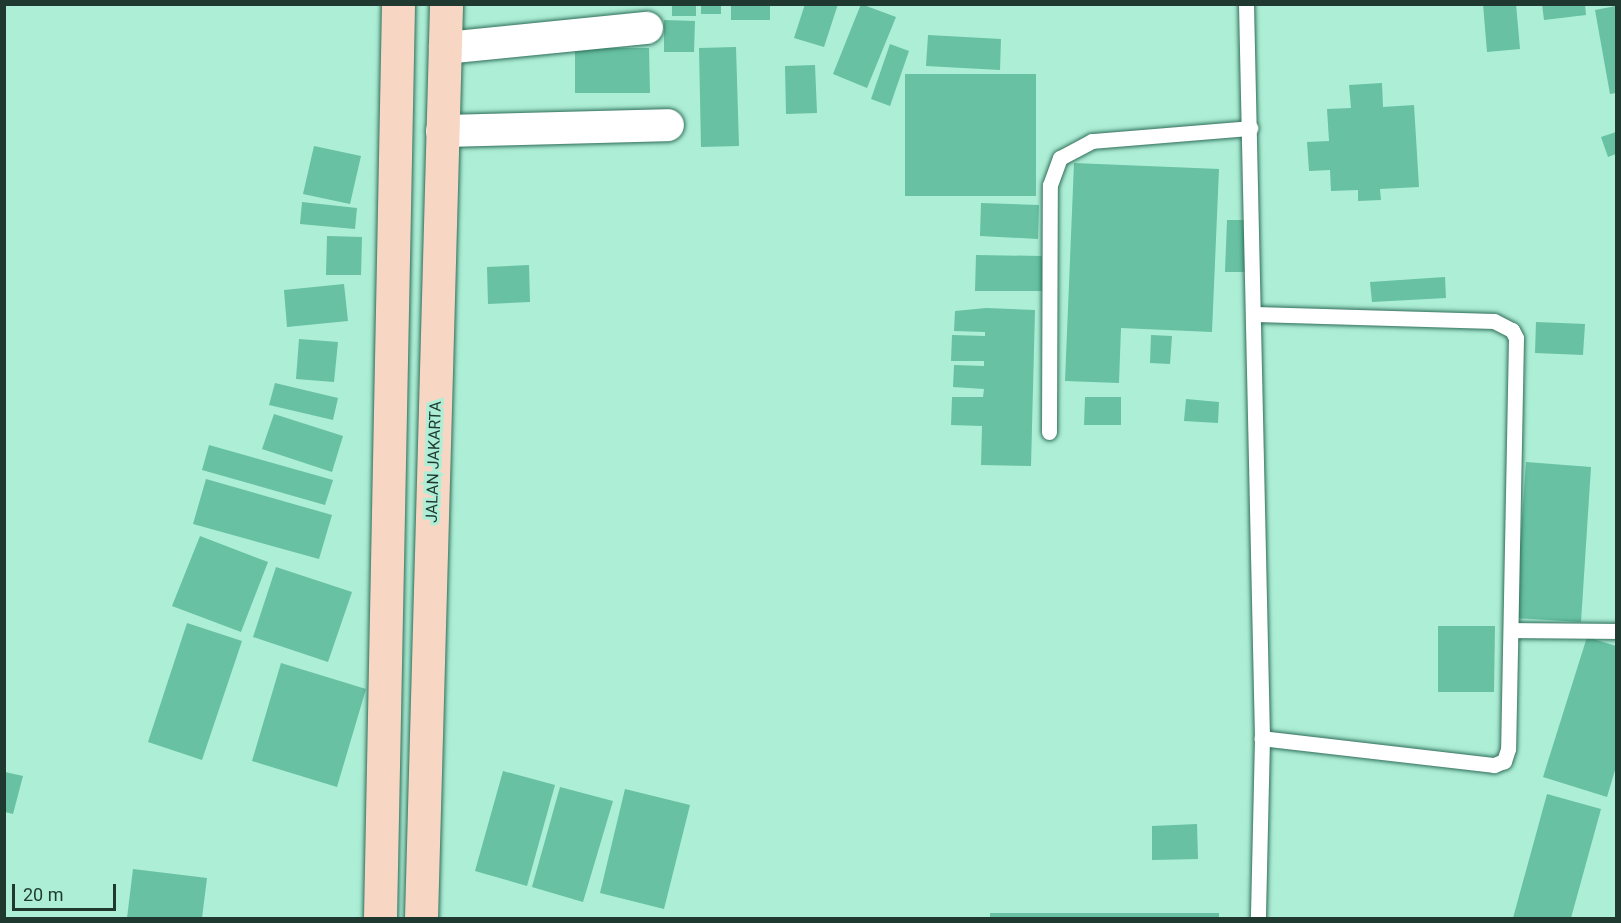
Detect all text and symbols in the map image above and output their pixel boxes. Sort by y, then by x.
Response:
street label: JALAN JAKARTA [422,401,446,523]
scale bar [15,872,118,910]
text: 20 m [23,884,63,905]

